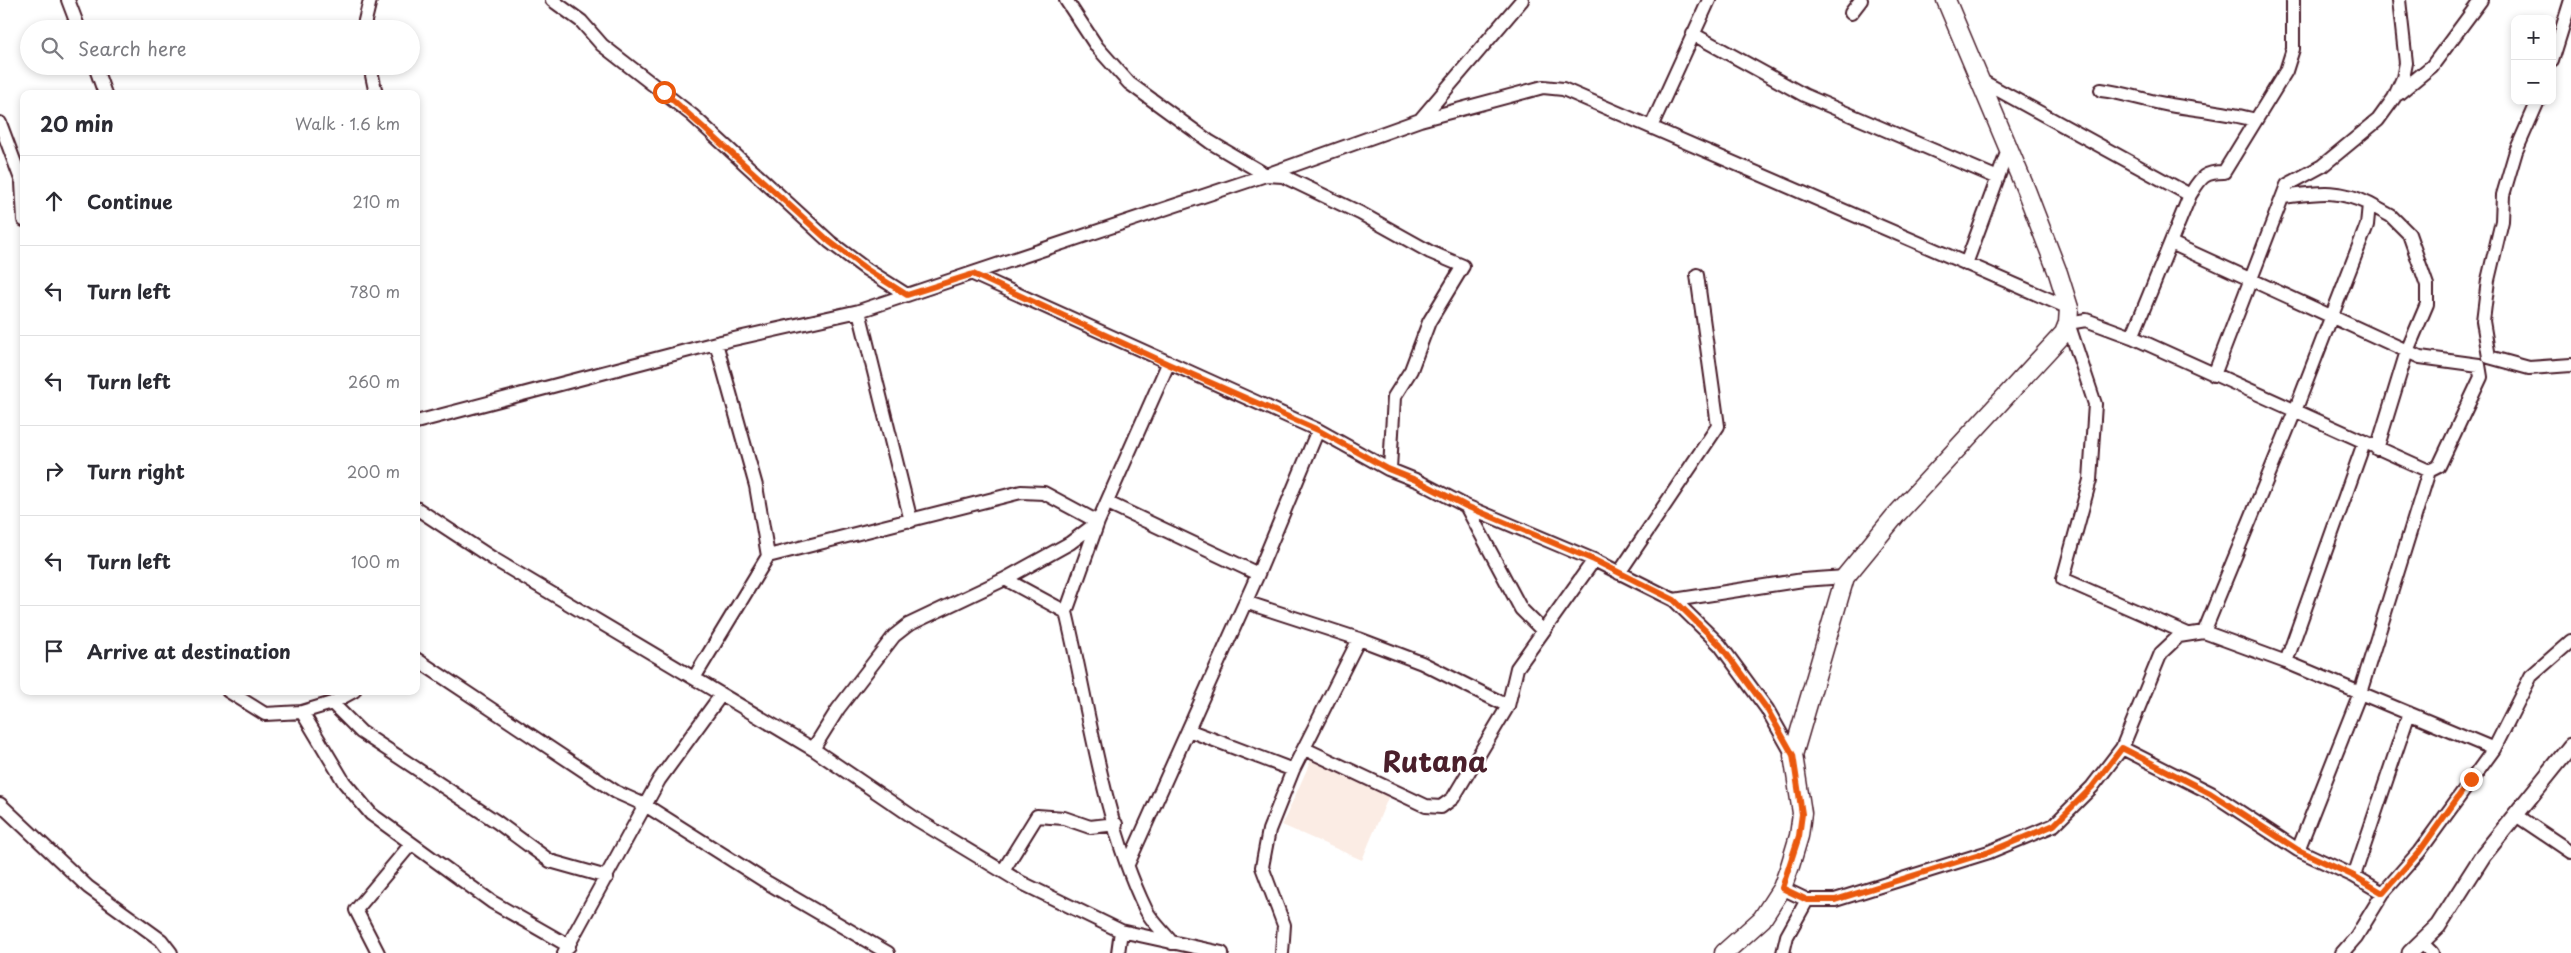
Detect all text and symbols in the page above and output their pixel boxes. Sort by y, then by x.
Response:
map controls [2511,15,2556,105]
button: + [2511,15,2556,60]
search box [20,20,420,75]
icon: search [38,34,66,62]
text: Search here [78,34,187,62]
button: − [2511,60,2556,105]
route start [653,81,676,104]
text: 20 min [40,107,114,139]
text: Walk · 1.6 km [295,111,400,135]
icon: ahead [40,187,68,215]
text: Continue [87,187,173,215]
text: 210 m [352,189,400,213]
icon: left [40,277,68,305]
text: Turn left [87,277,171,305]
text: 780 m [350,279,400,303]
icon: left [40,367,68,395]
text: Turn left [87,367,171,395]
text: 260 m [348,369,400,393]
icon: right [40,457,68,485]
text: Turn right [87,457,185,485]
text: 200 m [347,459,400,483]
icon: left [40,547,68,575]
text: Turn left [87,547,171,575]
text: 100 m [351,549,400,573]
icon: arrive [40,637,68,665]
text: Arrive at destination [87,637,291,665]
district label: Rutana [1383,739,1488,782]
route end [2460,768,2483,791]

